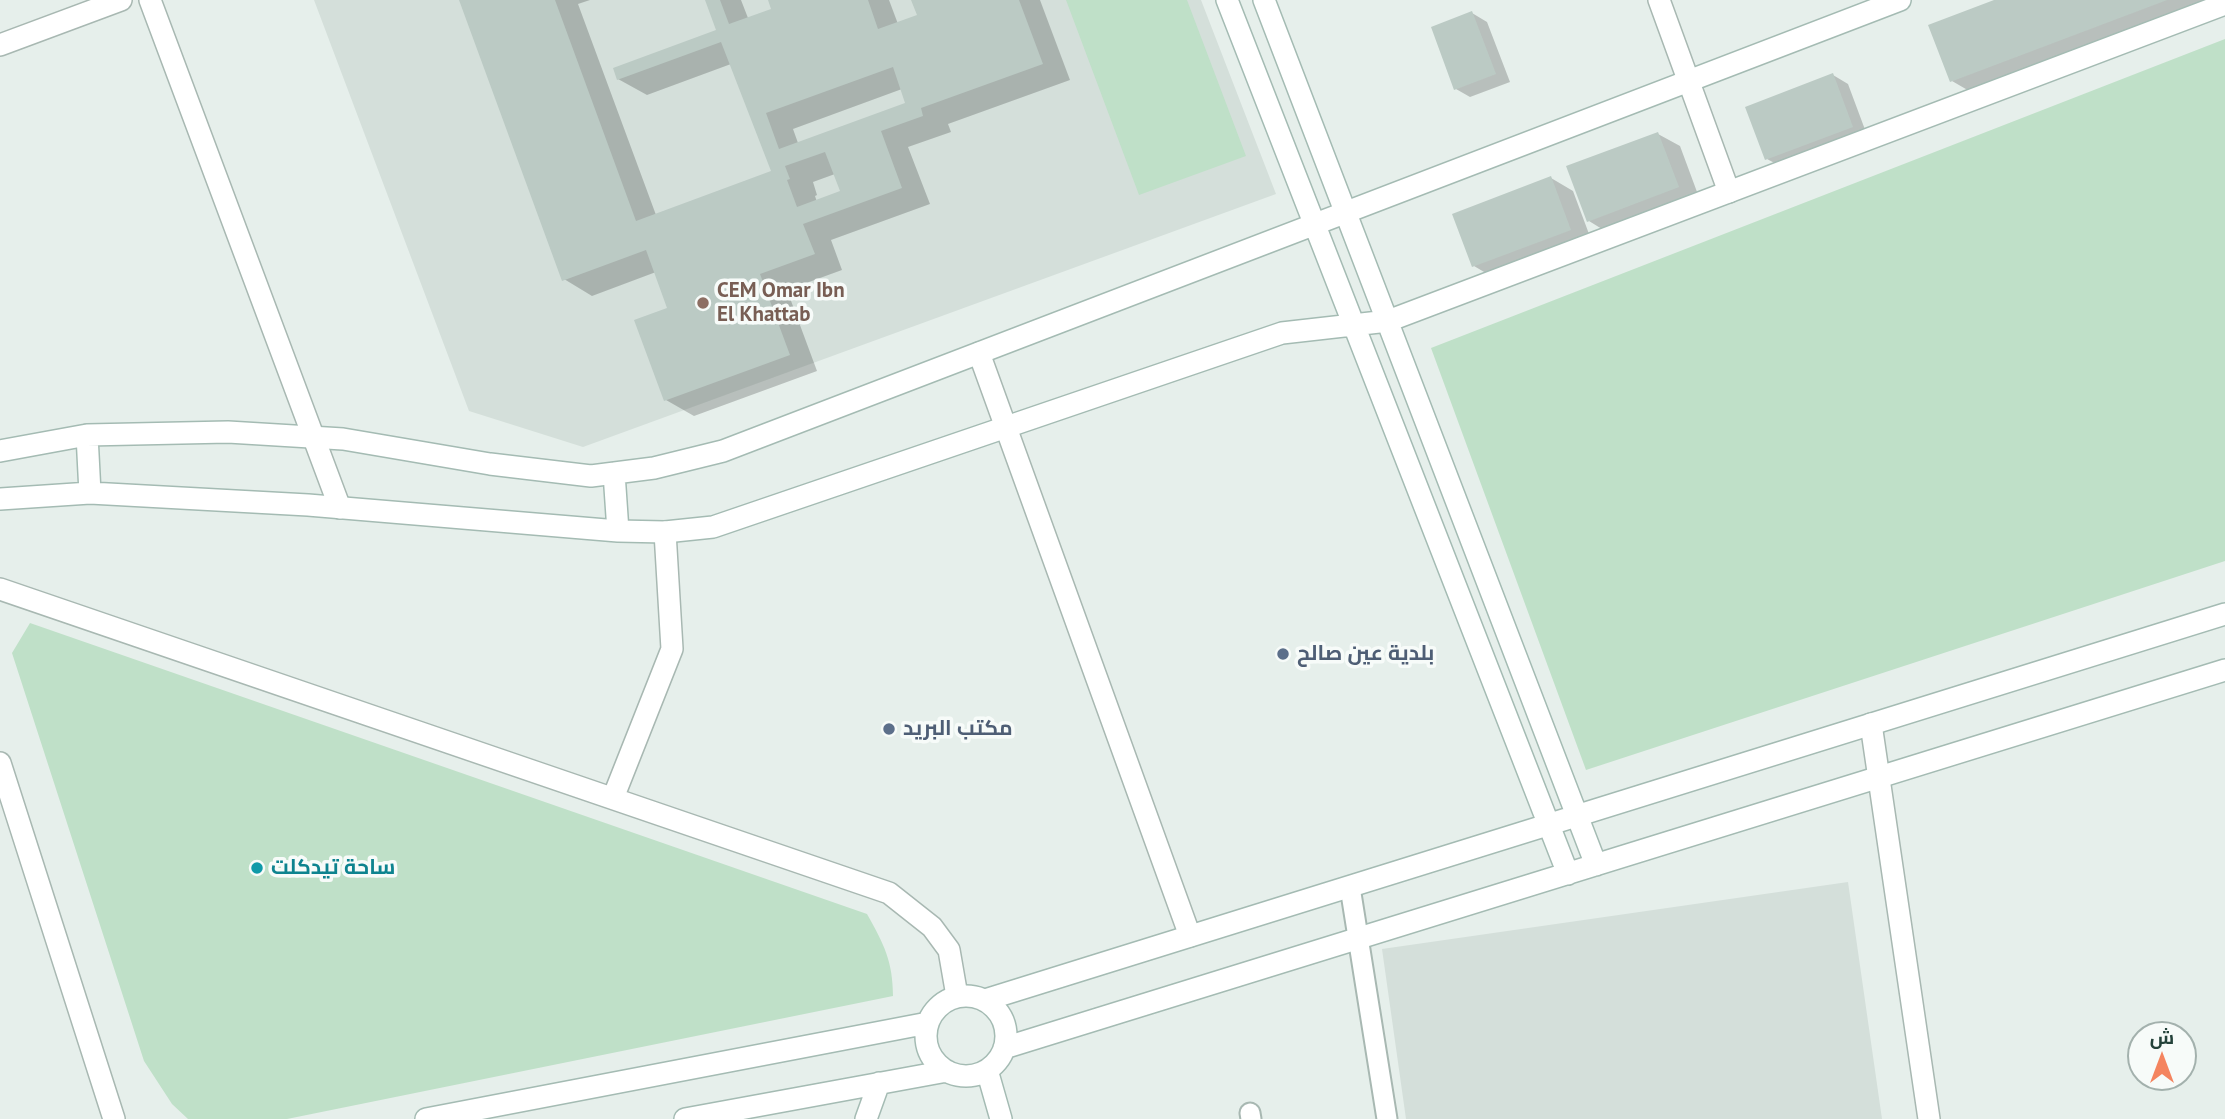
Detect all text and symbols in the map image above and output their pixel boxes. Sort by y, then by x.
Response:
place label: CEM Omar Ibn El Khattab [717,278,845,328]
marker: CEM Omar Ibn El Khattab [695,295,711,311]
place label: بلدية عين صالح [1297,641,1434,667]
marker: بلدية عين صالح [1275,646,1291,662]
place label: مكتب البريد [903,716,1013,742]
marker: مكتب البريد [881,721,897,737]
place label: ساحة تيدكلت [271,855,395,881]
marker: ساحة تيدكلت [249,860,265,876]
north arrow [2127,1021,2197,1091]
text: ش [2150,1025,2174,1049]

